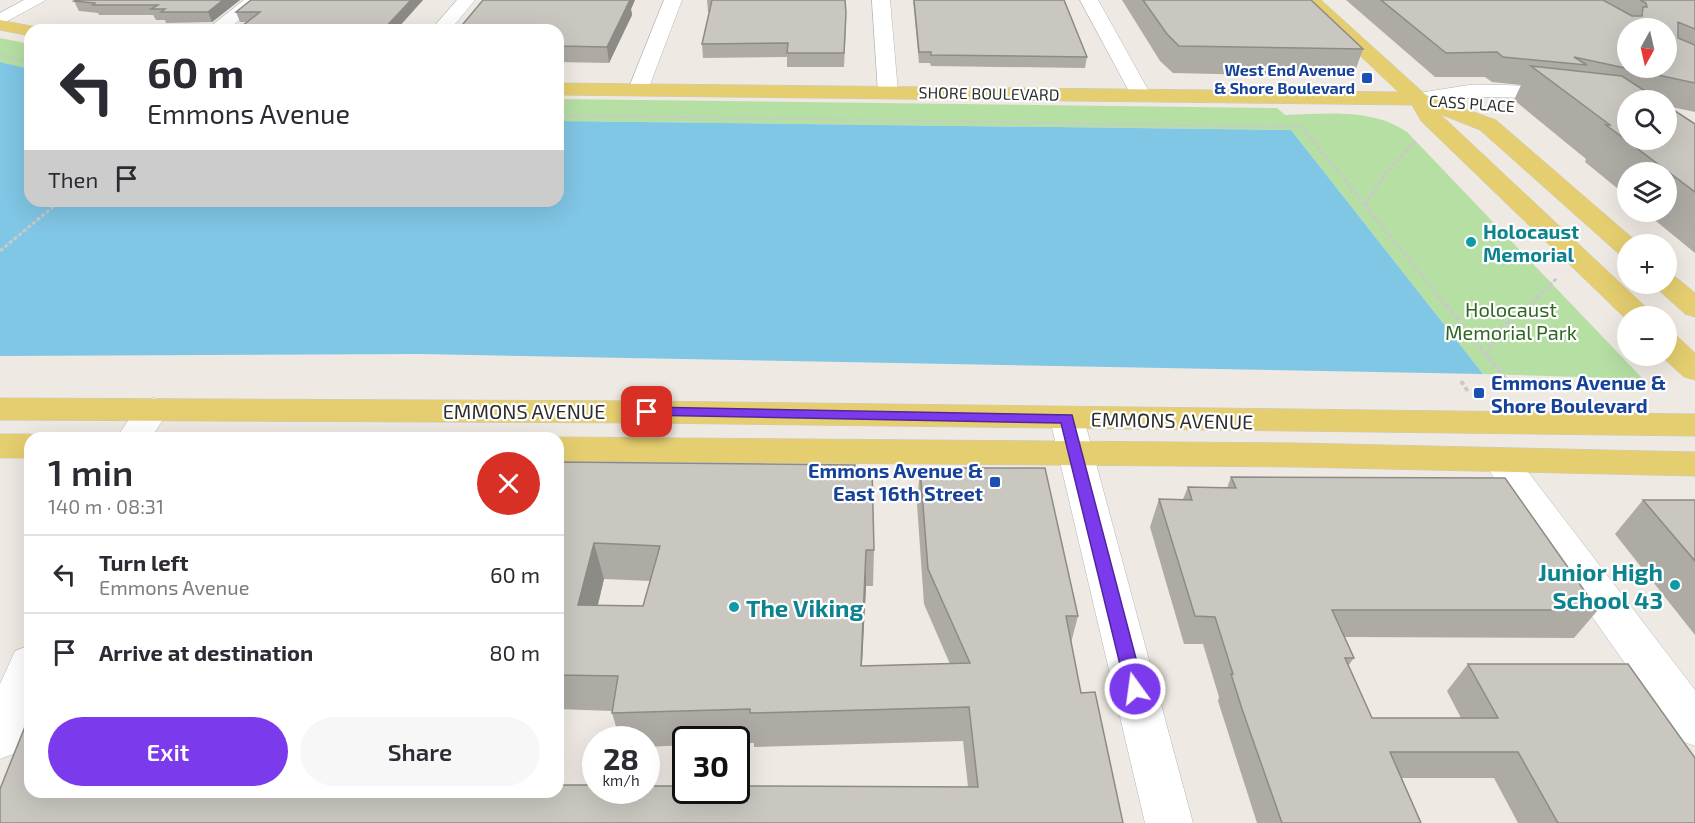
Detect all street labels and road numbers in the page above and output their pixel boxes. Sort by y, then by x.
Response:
street label: SHORE BOULEVARD [918,82,1060,104]
street label: CASS PLACE [1428,91,1516,115]
street label: EMMONS AVENUE [443,399,605,423]
street label: EMMONS AVENUE [1090,407,1254,433]

